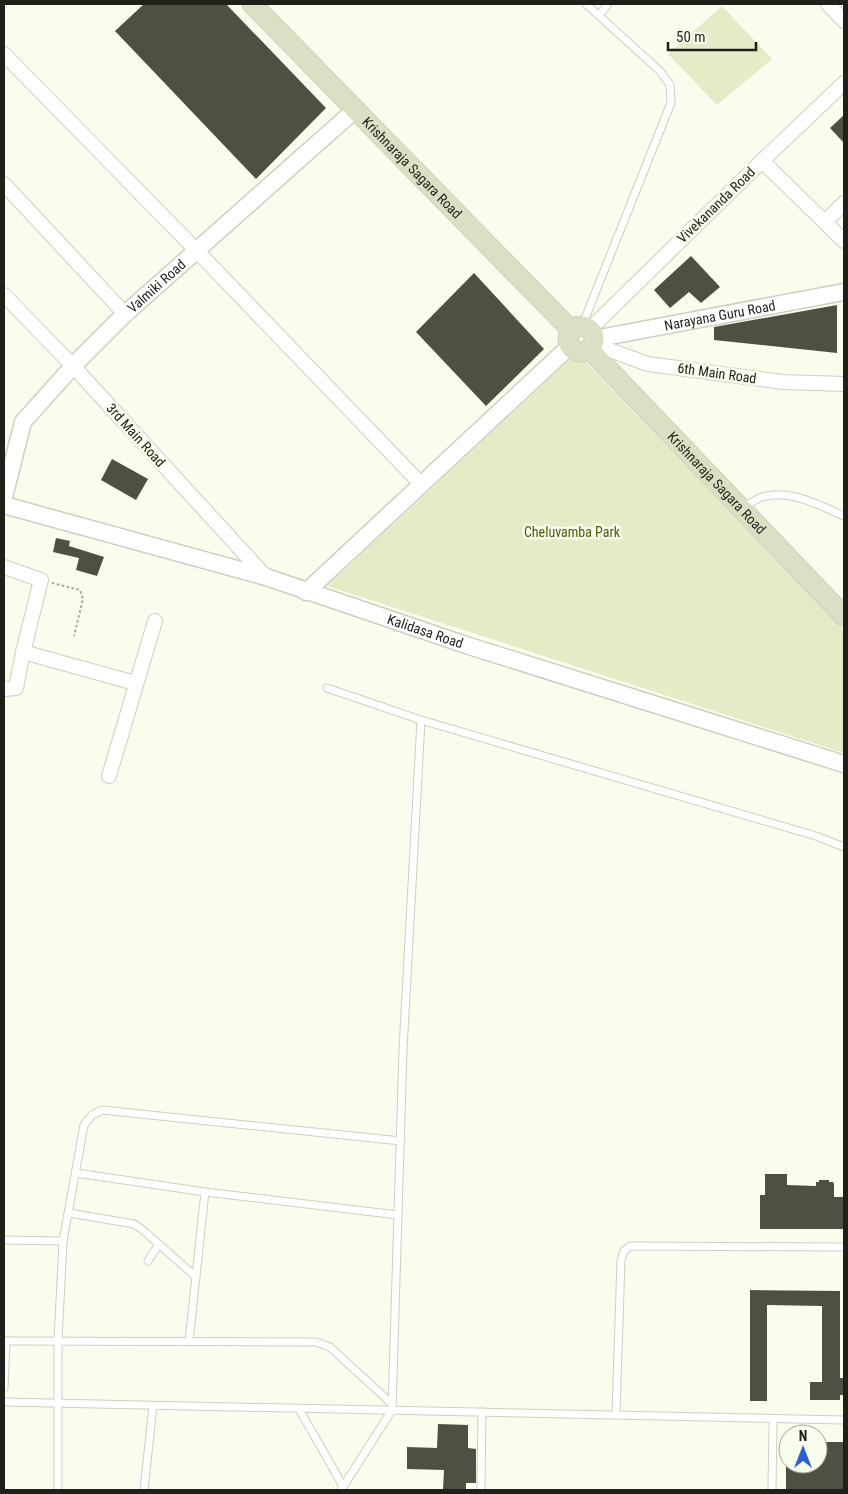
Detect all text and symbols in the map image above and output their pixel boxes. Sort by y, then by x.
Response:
scale bar [668,20,756,52]
text: 50 m [676,28,706,46]
street label: Krishnaraja Sagara Road [359,114,465,222]
street label: Vivekananda Road [674,164,758,246]
street label: Valmiki Road [124,256,189,316]
street label: Narayana Guru Road [663,297,777,334]
street label: 6th Main Road [676,360,758,386]
street label: 3rd Main Road [103,400,169,470]
street label: Krishnaraja Sagara Road [664,428,769,537]
park label: Cheluvamba Park [524,524,621,540]
street label: Kalidasa Road [385,611,465,651]
north arrow [778,1424,828,1474]
text: N [799,1428,807,1444]

